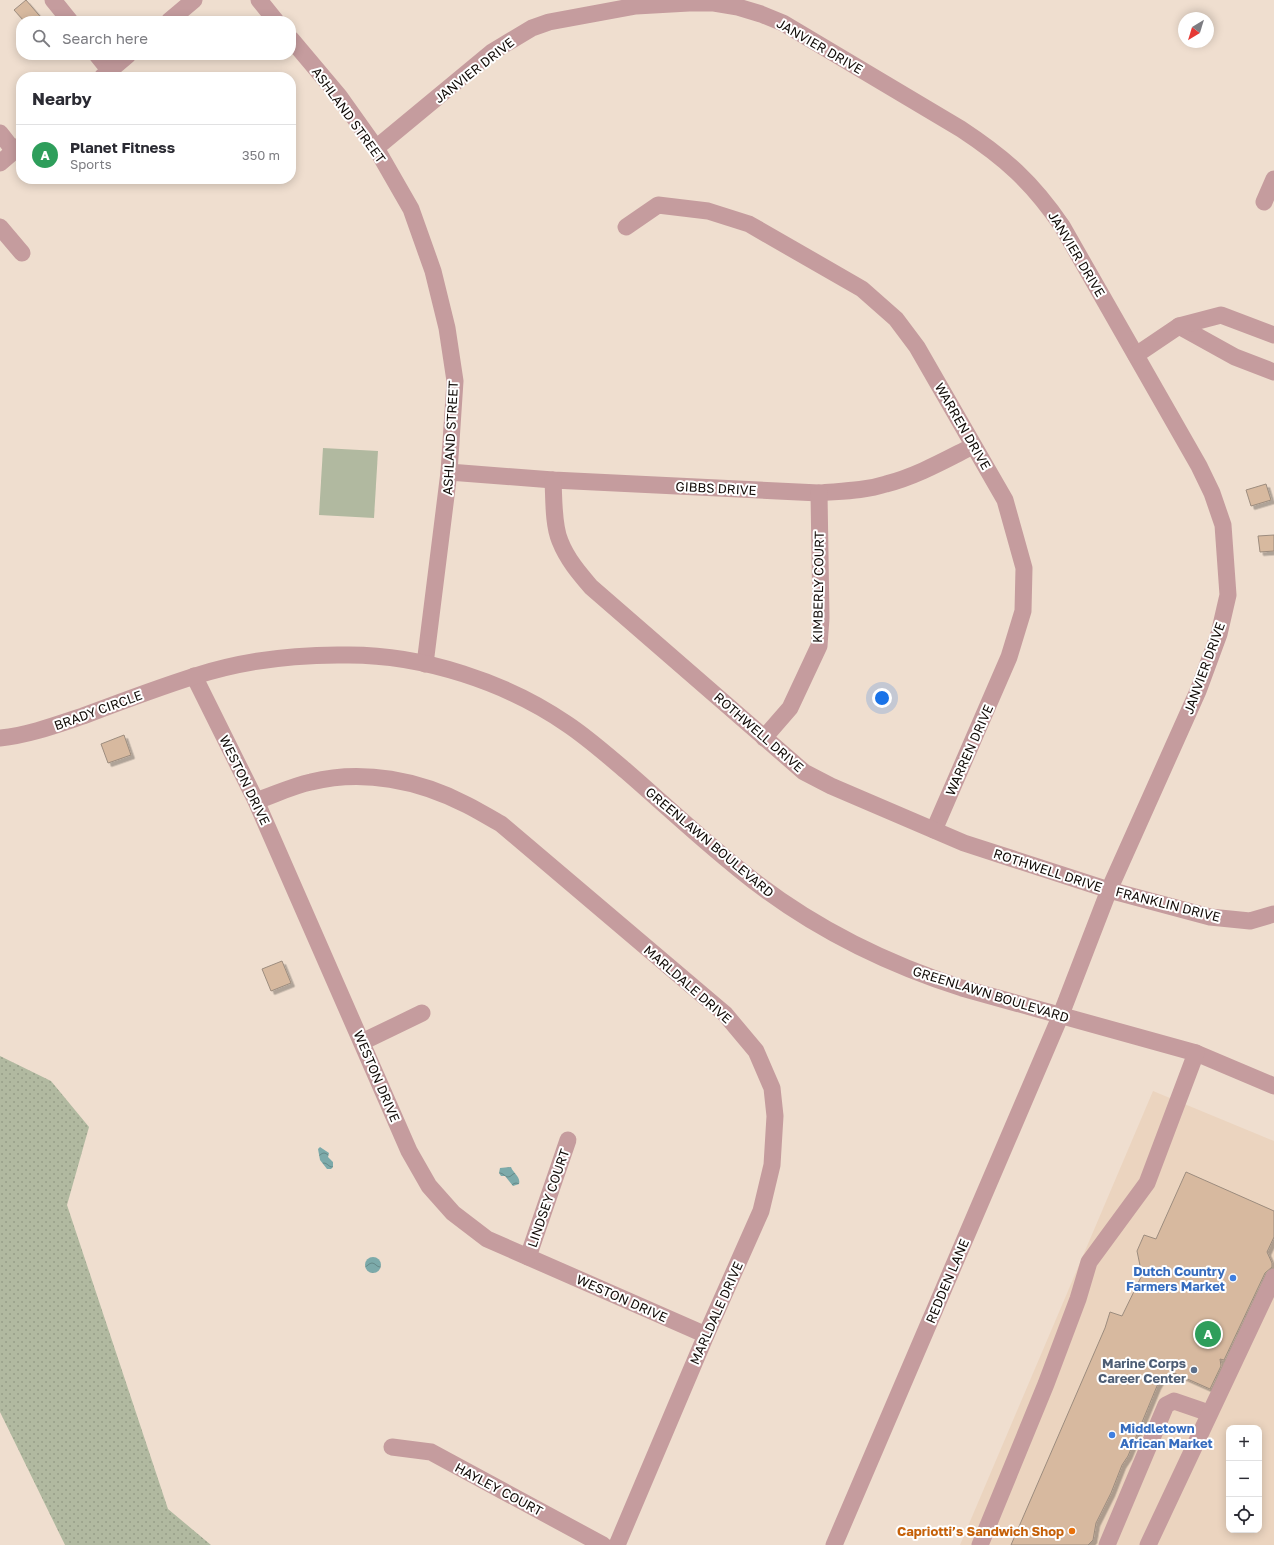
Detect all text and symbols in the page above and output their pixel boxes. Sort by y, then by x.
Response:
north arrow [1178,12,1214,48]
street label: JANVIER DRIVE [774,15,866,77]
search box [16,16,296,60]
icon: search [30,27,52,49]
text: Search here [62,29,148,47]
street label: JANVIER DRIVE [431,34,517,106]
street label: ASHLAND STREET [309,64,389,166]
text: Nearby [32,88,92,109]
text: Planet Fitness [70,138,175,156]
text: A [40,147,50,163]
text: 350 m [242,147,280,163]
text: Sports [70,156,112,172]
street label: JANVIER DRIVE [1045,208,1109,300]
street label: ASHLAND STREET [439,380,461,496]
street label: WARREN DRIVE [932,380,994,472]
street label: GIBBS DRIVE [675,478,757,498]
street label: KIMBERLY COURT [809,531,827,643]
street label: JANVIER DRIVE [1180,620,1228,716]
street label: BRADY CIRCLE [52,687,144,733]
your location [872,688,892,708]
street label: ROTHWELL DRIVE [711,689,807,775]
street label: WARREN DRIVE [942,702,996,798]
street label: WESTON DRIVE [216,733,274,828]
street label: GREENLAWN BOULEVARD [643,784,777,900]
street label: ROTHWELL DRIVE [992,845,1104,895]
street label: FRANKLIN DRIVE [1114,883,1222,925]
street label: MARLDALE DRIVE [641,942,735,1026]
street label: GREENLAWN BOULEVARD [911,963,1071,1025]
street label: WESTON DRIVE [351,1028,404,1124]
street label: LINDSEY COURT [524,1147,572,1249]
street label: REDDEN LANE [922,1236,972,1326]
street label: MARLDALE DRIVE [686,1259,746,1367]
place label: Dutch Country Farmers Market [1126,1263,1225,1294]
street label: WESTON DRIVE [574,1271,670,1325]
marker: Dutch Country Farmers Market [1228,1273,1238,1283]
pin: A [1195,1319,1221,1349]
place label: Marine Corps Career Center [1098,1355,1186,1386]
marker: Marine Corps Career Center [1189,1365,1199,1375]
place label: Middletown African Market [1120,1420,1213,1451]
map controls [1226,1425,1262,1533]
button: + [1226,1425,1262,1461]
marker: Middletown African Market [1107,1430,1117,1440]
street label: HAYLEY COURT [452,1459,546,1519]
button: − [1226,1461,1262,1497]
button: locate [1226,1497,1262,1533]
place label: Capriotti’s Sandwich Shop [897,1523,1064,1539]
marker: Capriotti’s Sandwich Shop [1067,1526,1077,1536]

